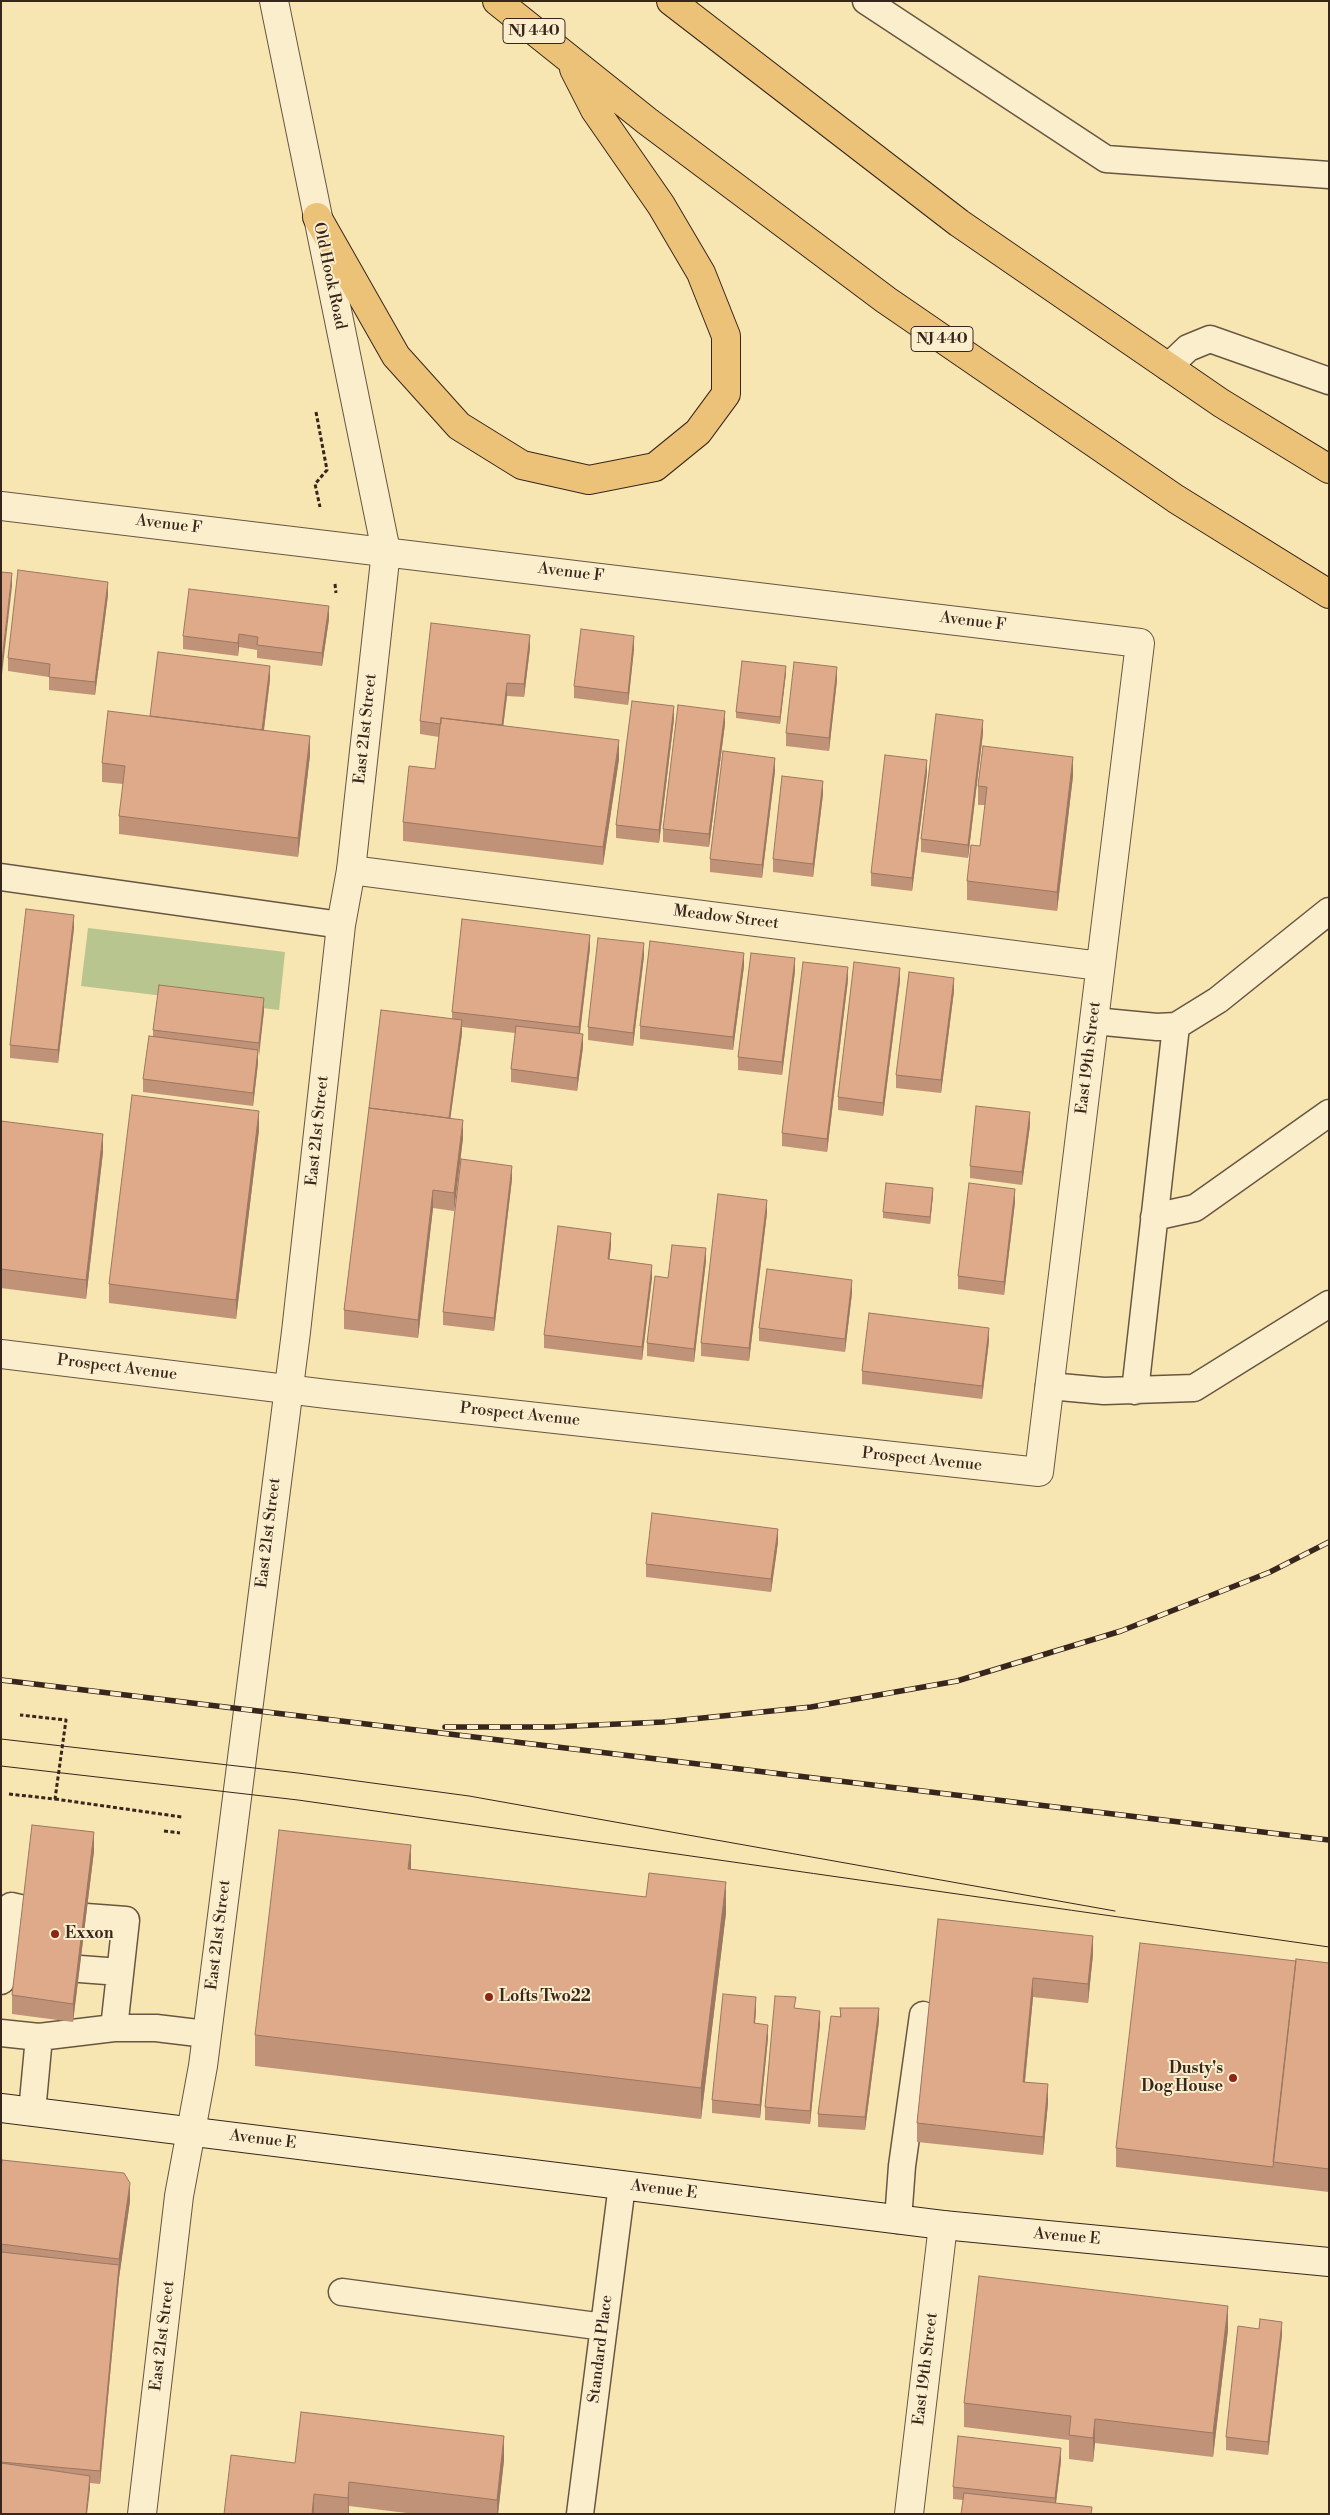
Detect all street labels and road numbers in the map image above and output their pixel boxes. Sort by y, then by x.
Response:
road number: NJ 440 [503,18,565,44]
street label: Old Hook Road [308,221,350,331]
road number: NJ 440 [911,326,973,352]
street label: Avenue F [135,511,203,539]
street label: Avenue F [537,559,605,587]
street label: Avenue F [939,608,1007,636]
street label: East 21st Street [351,673,381,785]
street label: Meadow Street [672,902,780,934]
street label: East 19th Street [1073,1001,1105,1115]
street label: East 21st Street [303,1075,333,1187]
street label: Prospect Avenue [56,1351,178,1385]
street label: Prospect Avenue [459,1399,581,1431]
street label: Prospect Avenue [861,1444,983,1476]
street label: East 21st Street [253,1477,285,1589]
street label: East 21st Street [203,1879,235,1991]
street label: Avenue E [229,2126,297,2154]
street label: Avenue E [630,2176,698,2204]
street label: Avenue E [1033,2225,1101,2249]
street label: East 21st Street [147,2280,179,2392]
street label: Standard Place [585,2294,617,2404]
street label: East 19th Street [910,2312,942,2426]

